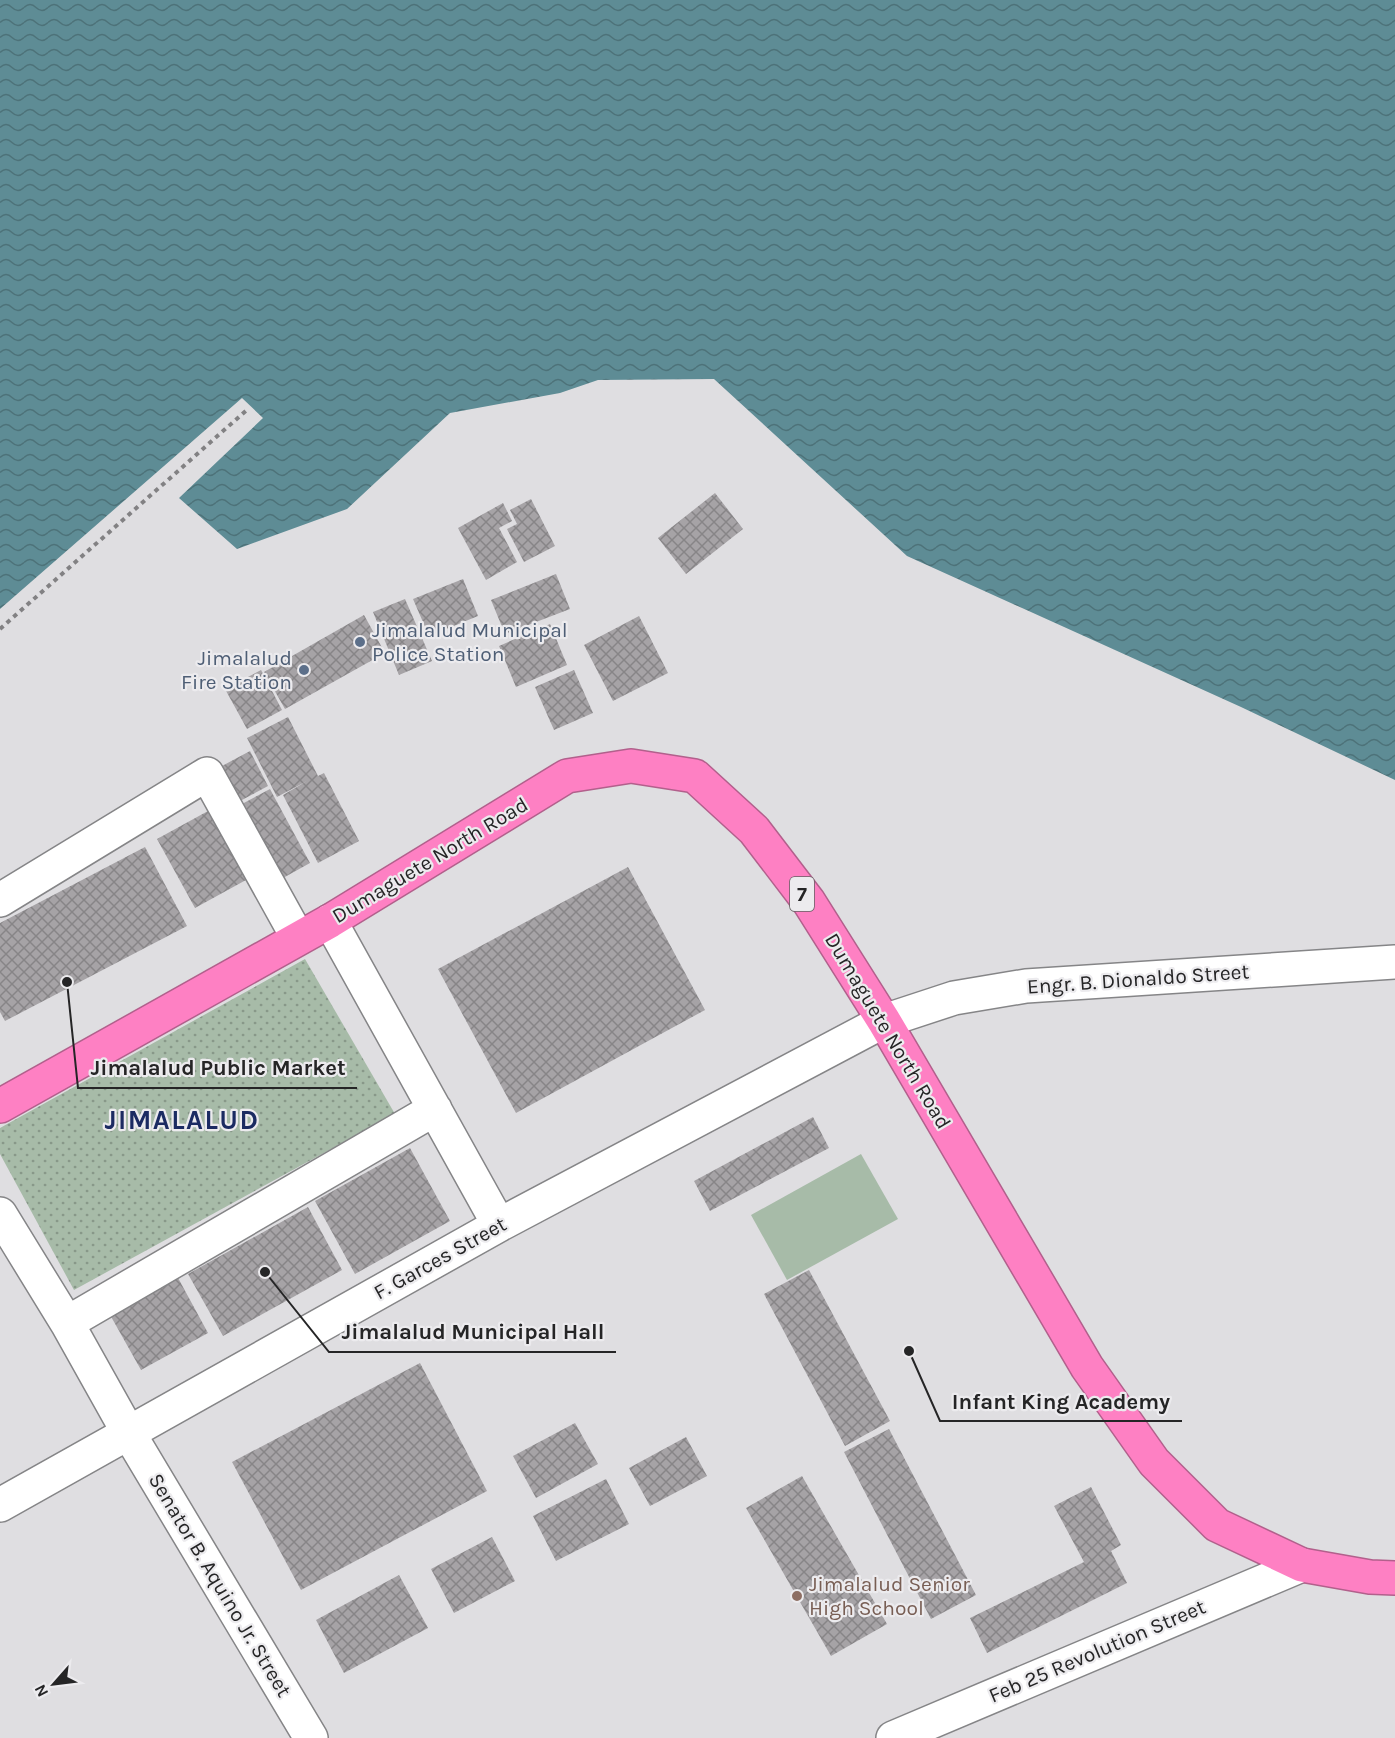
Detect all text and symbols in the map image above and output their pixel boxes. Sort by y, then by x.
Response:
place label: Jimalalud Municipal Police Station [372,618,568,666]
marker: Jimalalud Municipal Police Station [353,635,367,649]
place label: Jimalalud Fire Station [181,646,292,694]
marker: Jimalalud Fire Station [297,663,311,677]
street label: Dumaguete North Road [328,792,532,928]
road number: 7 [790,877,814,911]
street label: Dumaguete North Road [820,929,956,1133]
street label: Engr. B. Dionaldo Street [1026,959,1250,999]
callout: Jimalalud Public Market [78,1048,357,1088]
text: Jimalalud Public Market [90,1055,346,1081]
district label: JIMALALUD [105,1104,259,1136]
street label: F. Garces Street [370,1212,511,1304]
callout: Jimalalud Municipal Hall [329,1312,616,1352]
text: Jimalalud Municipal Hall [341,1319,605,1345]
callout: Infant King Academy [940,1381,1182,1421]
text: Infant King Academy [952,1389,1170,1415]
street label: Senator B. Aquino Jr. Street [144,1469,296,1701]
place label: Jimalalud Senior High School [809,1572,970,1620]
marker: Jimalalud Senior High School [790,1589,804,1603]
street label: Feb 25 Revolution Street [985,1594,1209,1708]
north arrow [24,1654,84,1714]
text: N [30,1681,52,1700]

